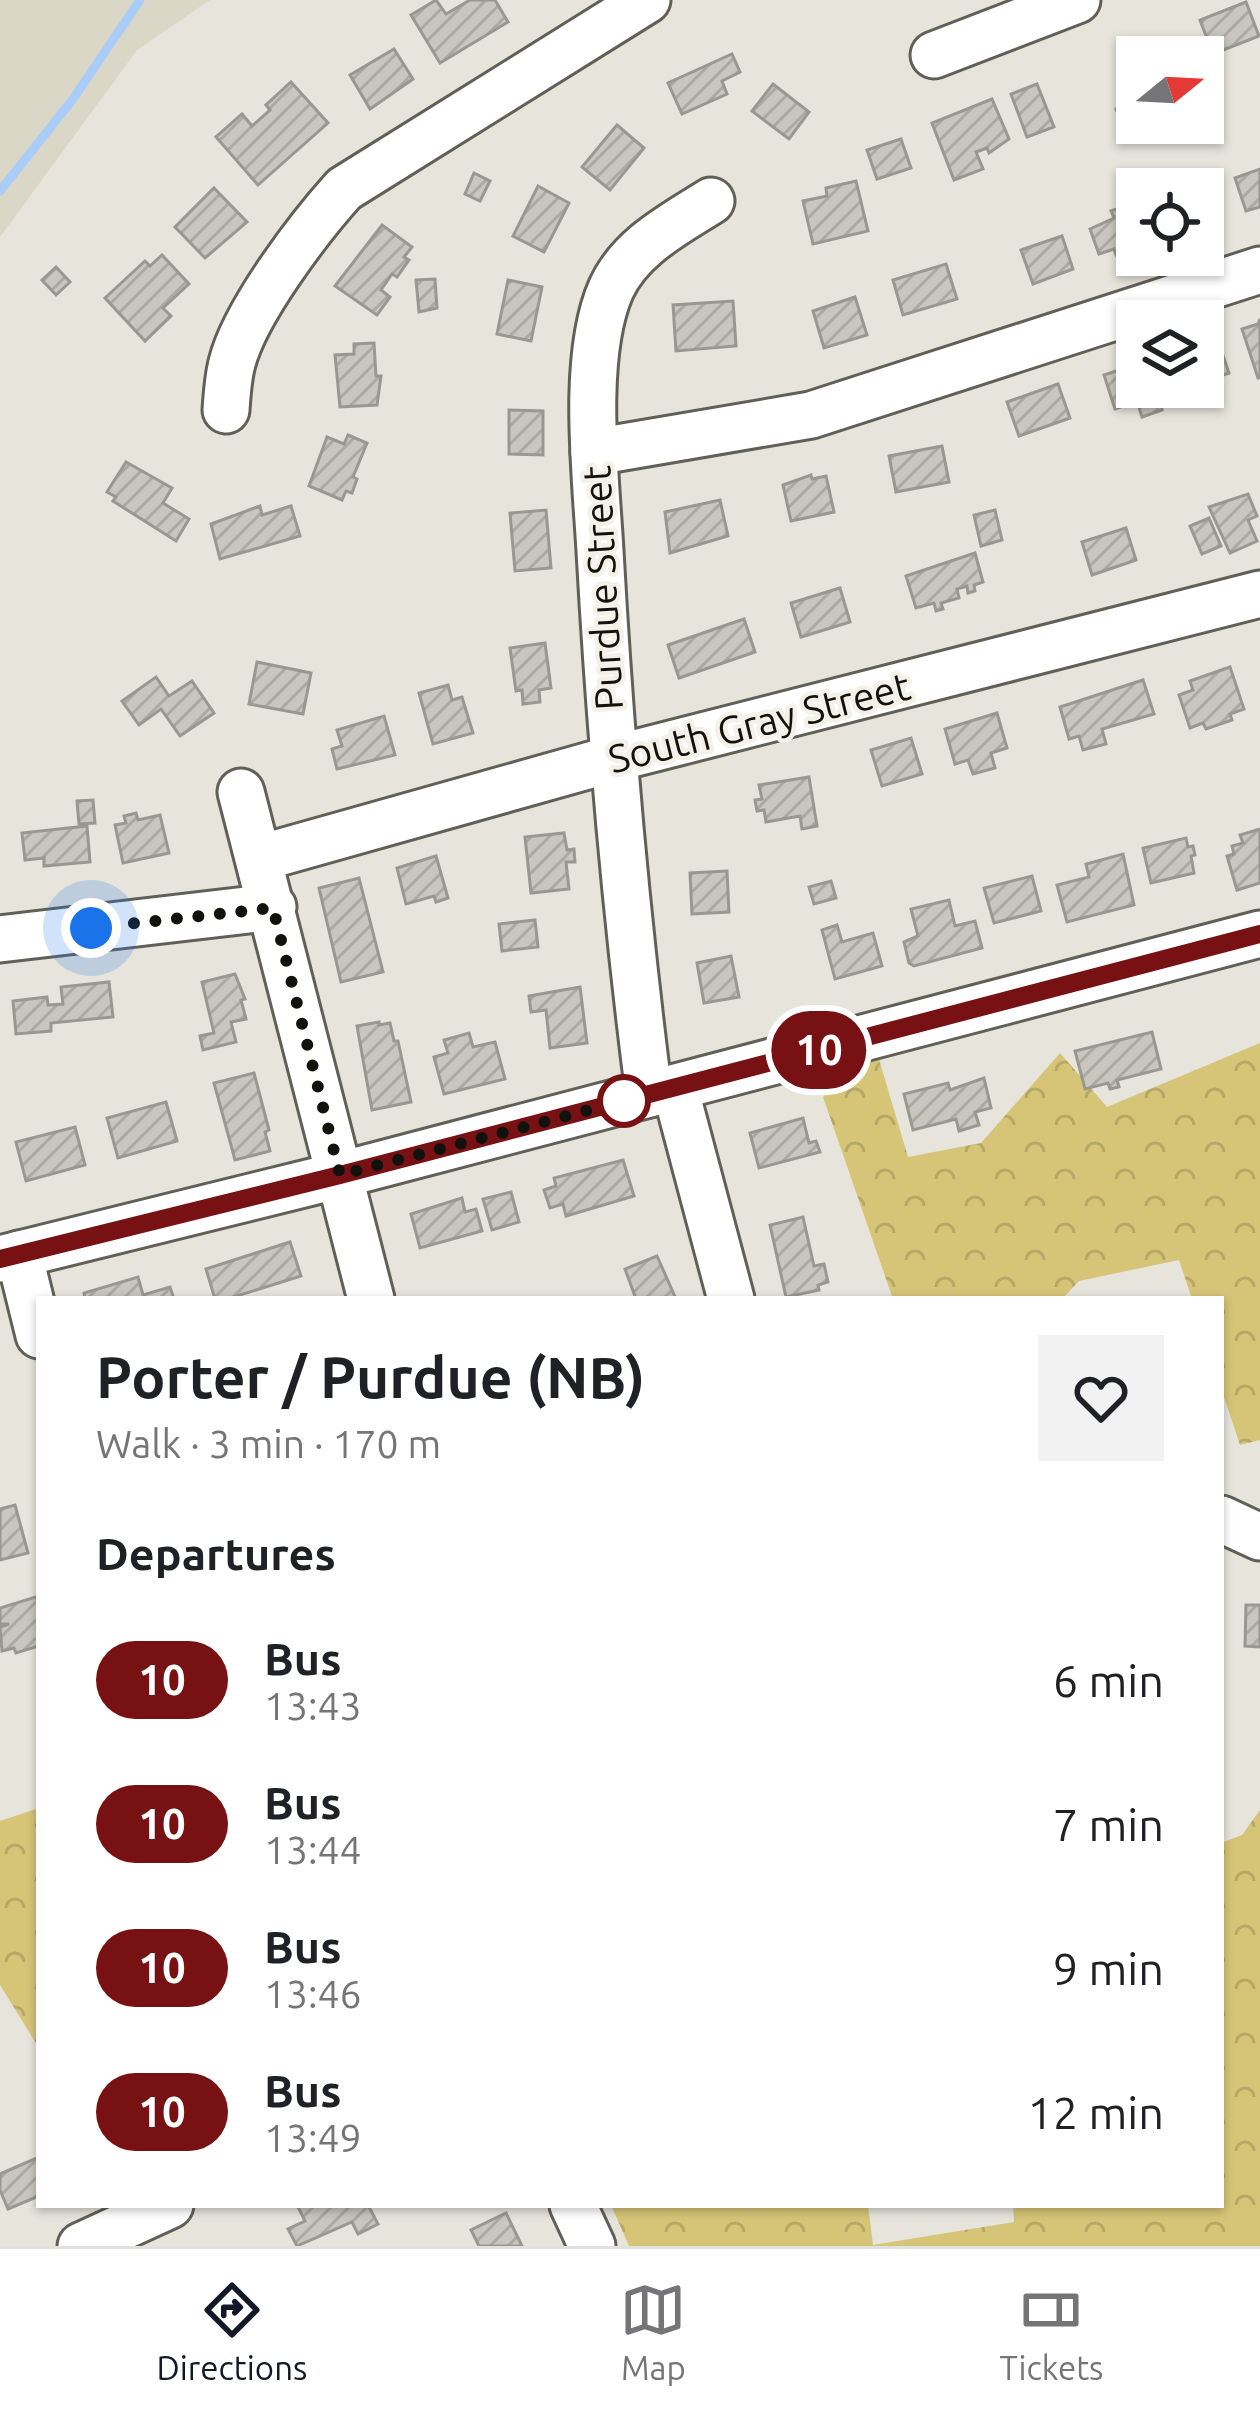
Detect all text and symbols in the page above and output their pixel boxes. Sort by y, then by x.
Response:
north arrow [1116,36,1224,144]
map controls [1116,36,1224,408]
button: locate [1116,168,1224,276]
button: layers [1116,300,1224,408]
street label: Purdue Street [574,465,630,711]
street label: South Gray Street [604,664,914,780]
your location [61,898,121,958]
line badge: 10 [765,1011,873,1089]
text: 10 [795,1026,843,1073]
unlabelled marker [599,1076,649,1126]
button: heart [1038,1335,1164,1461]
text: Porter / Purdue (NB) [96,1345,645,1409]
text: Walk · 3 min · 170 m [96,1422,441,1465]
text: Departures [96,1528,336,1579]
text: Bus [264,1633,341,1684]
text: 6 min [1053,1655,1164,1706]
text: 10 [138,1656,186,1703]
text: 13:43 [264,1684,362,1727]
text: Bus [264,1777,341,1828]
text: 7 min [1053,1799,1164,1850]
text: 10 [138,1800,186,1847]
text: 13:44 [264,1828,362,1871]
text: Bus [264,1921,341,1972]
text: 9 min [1053,1943,1164,1994]
text: 10 [138,1944,186,1991]
text: 13:46 [264,1972,362,2015]
text: Bus [264,2065,341,2116]
text: 12 min [1027,2087,1164,2138]
text: 10 [138,2088,186,2135]
text: 13:49 [264,2116,362,2159]
tab: Directions [157,2277,307,2386]
tab: Map [620,2277,686,2386]
tab: Tickets [999,2277,1103,2386]

